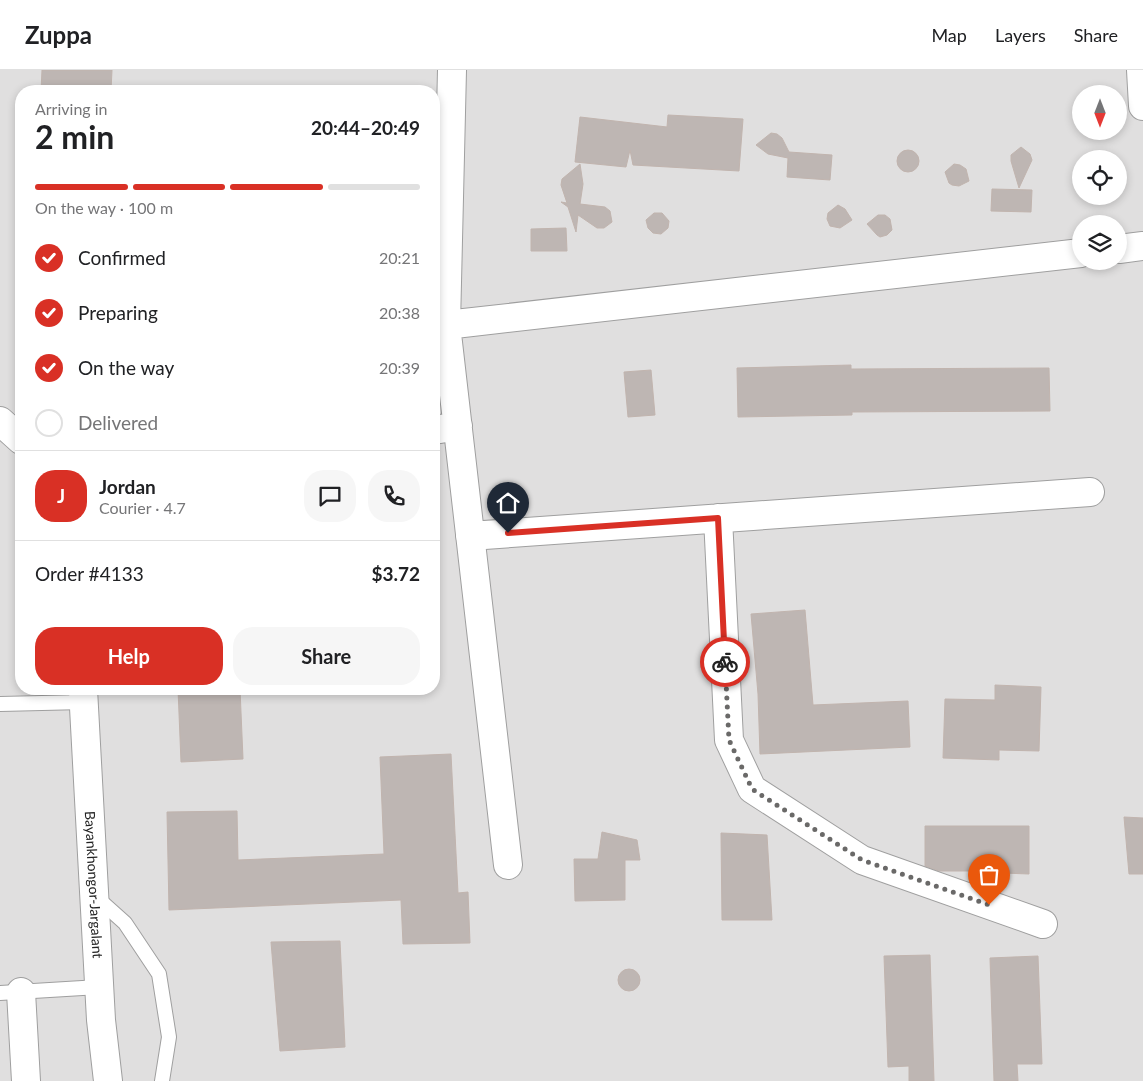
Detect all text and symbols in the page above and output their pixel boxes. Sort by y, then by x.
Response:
text: Zuppa [25,20,92,49]
text: Map [931,24,967,46]
text: Layers [995,24,1046,46]
text: Share [1074,24,1118,46]
north arrow [1072,85,1128,140]
map controls [1072,85,1127,270]
text: Arriving in [35,99,108,118]
text: 20:44–20:49 [311,116,420,139]
text: 2 min [35,117,114,156]
button: locate [1072,150,1127,205]
text: On the way · 100 m [35,198,173,217]
button: layers [1072,215,1127,270]
icon: check [35,244,63,272]
text: Confirmed [78,246,166,269]
text: 20:21 [379,248,420,267]
icon: check [35,299,63,327]
text: Preparing [78,301,158,324]
text: 20:38 [379,303,420,322]
icon: check [35,354,63,382]
text: On the way [78,356,174,379]
text: 20:39 [379,358,420,377]
text: Delivered [78,411,158,434]
button: chat [304,470,356,522]
button: phone [368,470,420,522]
text: Jordan [99,475,156,498]
pin [487,482,529,533]
text: J [57,484,65,507]
icon: home [494,489,522,517]
text: Courier · 4.7 [99,498,186,517]
text: Order #4133 [35,562,144,585]
text: $3.72 [371,562,420,585]
button: Help [35,627,223,685]
button: Share [233,627,420,685]
courier [700,637,750,687]
icon: bike [711,648,739,676]
street label: Bayankhongor-Jargalant [82,811,107,959]
pin [968,854,1010,905]
icon: bag [975,861,1003,889]

